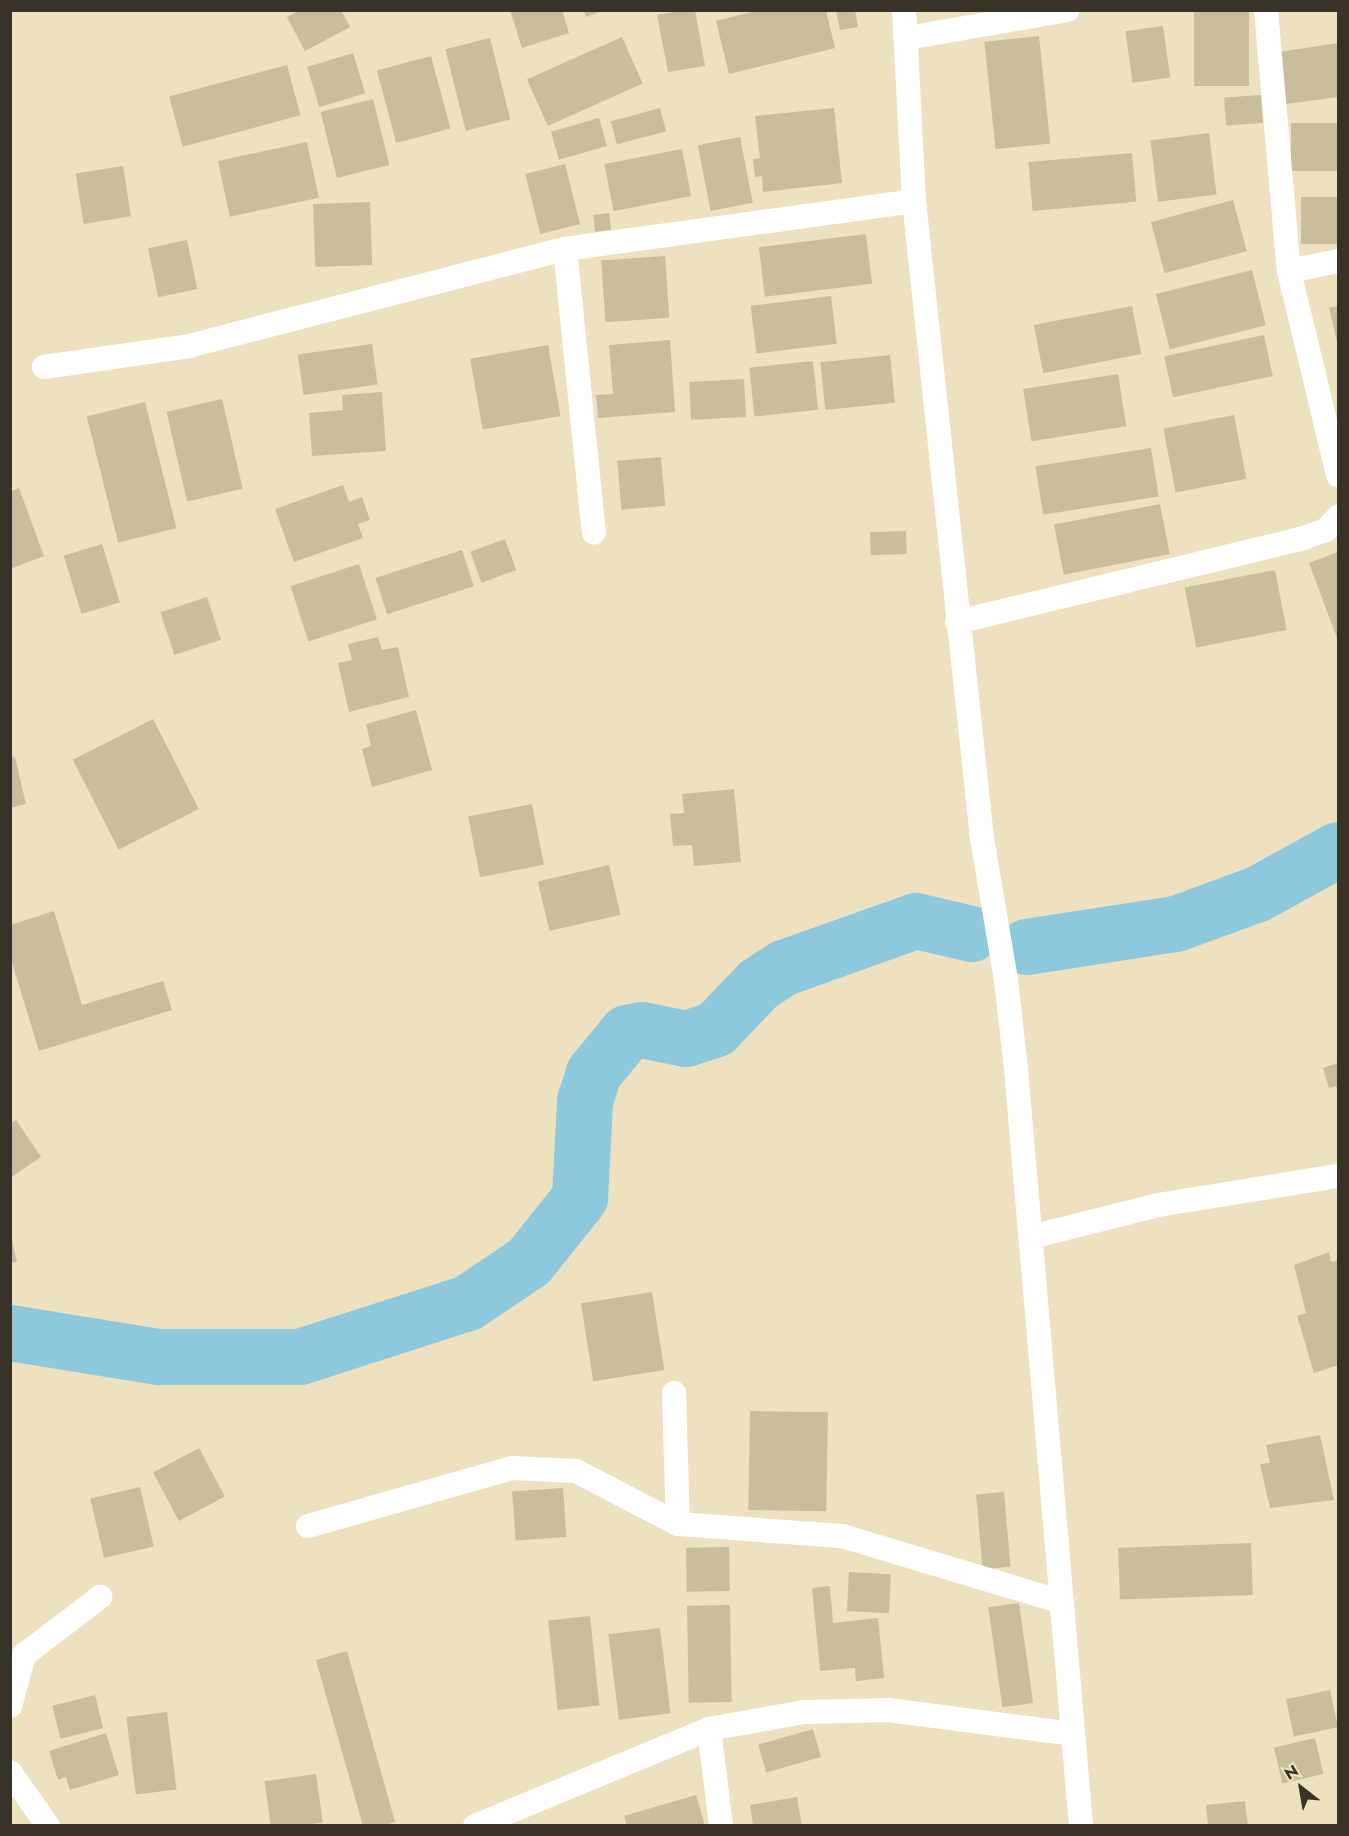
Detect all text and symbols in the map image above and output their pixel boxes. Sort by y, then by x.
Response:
north arrow [1271,1758,1331,1818]
text: N [1280,1759,1303,1785]

